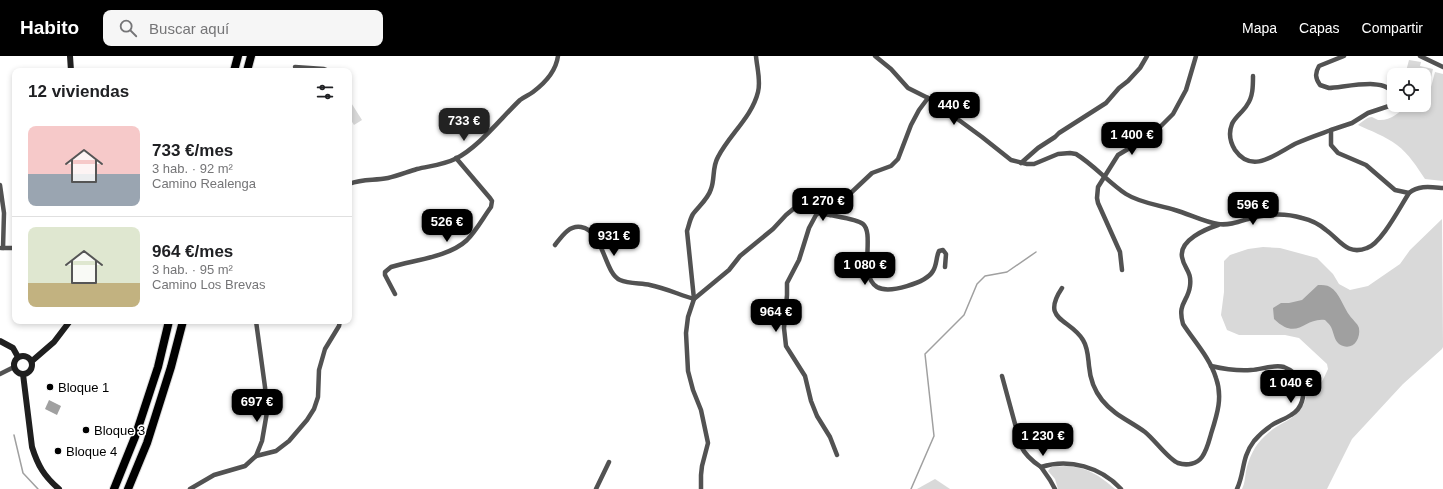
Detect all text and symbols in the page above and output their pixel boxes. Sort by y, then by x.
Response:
search box [103,10,383,46]
text: Habito [20,17,79,38]
icon: search [117,17,139,39]
text: Buscar aquí [149,20,229,37]
text: Mapa [1242,20,1277,36]
text: Capas [1299,20,1340,36]
text: Compartir [1362,20,1423,36]
map controls [1387,68,1431,112]
button: locate [1387,68,1431,112]
icon: filters [314,81,336,103]
text: 12 viviendas [28,82,129,101]
pin: 440 € [926,92,982,126]
text: 440 € [938,97,970,112]
pin: 733 € [436,108,492,142]
text: 733 € [448,113,480,128]
pin: 1 400 € [1095,122,1169,156]
text: 1 400 € [1110,127,1154,142]
text: 733 €/mes [152,141,233,160]
icon: home [60,142,108,190]
text: 3 hab. · 92 m² [152,161,233,176]
text: Camino Realenga [152,176,256,191]
pin: 1 270 € [786,188,860,222]
pin: 596 € [1225,192,1281,226]
text: 1 270 € [801,193,845,208]
text: 596 € [1237,197,1269,212]
pin: 526 € [419,209,475,243]
text: 526 € [431,214,463,229]
pin: 931 € [586,223,642,257]
text: 931 € [598,228,630,243]
text: 964 €/mes [152,242,233,261]
icon: home [60,243,108,291]
pin: 1 080 € [828,252,902,286]
text: 1 080 € [843,257,887,272]
text: 3 hab. · 95 m² [152,262,233,277]
text: Camino Los Brevas [152,277,265,292]
pin: 964 € [748,299,804,333]
text: 964 € [760,304,792,319]
pin: 1 040 € [1254,370,1328,404]
text: 1 040 € [1269,375,1313,390]
place label: Bloque 1 [58,380,109,395]
marker: Bloque 1 [45,382,55,392]
pin: 697 € [229,389,285,423]
text: 697 € [241,394,273,409]
place label: Bloque 3 [94,423,145,438]
pin: 1 230 € [1006,423,1080,457]
marker: Bloque 3 [81,425,91,435]
text: 1 230 € [1021,428,1065,443]
place label: Bloque 4 [66,444,117,459]
marker: Bloque 4 [53,446,63,456]

